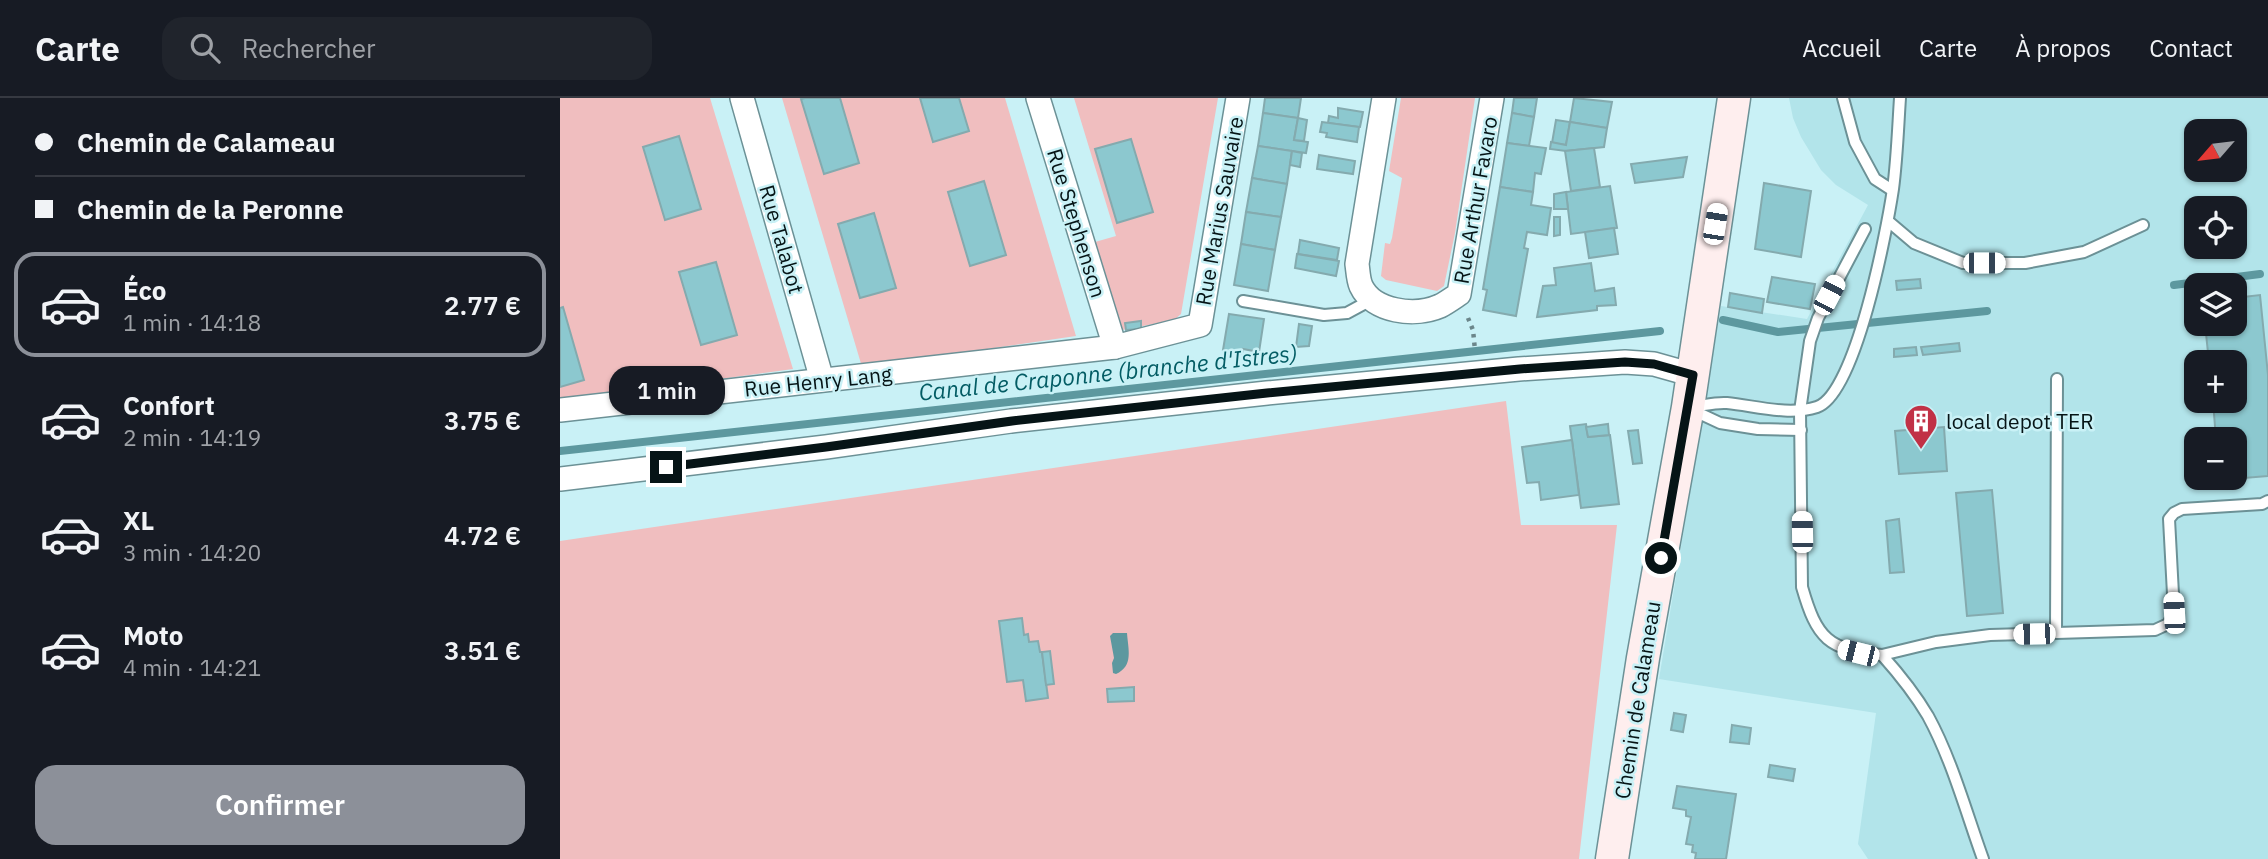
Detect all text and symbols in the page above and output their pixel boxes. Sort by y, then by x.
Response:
search box [162,17,652,80]
text: Carte [35,27,120,70]
icon: search [186,29,224,67]
text: Rechercher [242,31,376,65]
text: Accueil [1802,32,1881,64]
text: Carte [1919,32,1977,64]
text: À propos [2015,32,2111,64]
text: Contact [2149,32,2233,64]
street label: Rue Marius Sauvaire [1189,114,1249,308]
street label: Rue Arthur Favaro [1446,114,1504,286]
north arrow [2184,119,2247,182]
map controls [2184,119,2247,490]
text: Chemin de Calameau [77,125,335,159]
street label: Rue Stephenson [1041,145,1113,301]
street label: Rue Talabot [753,181,811,297]
text: Chemin de la Peronne [77,192,344,226]
button: locate [2184,196,2247,259]
car [1702,202,1729,246]
car [1964,253,2006,274]
car [1810,272,1849,318]
icon: car [39,273,102,336]
text: Éco [123,273,167,307]
button: layers [2184,273,2247,336]
text: 2.77 € [444,288,521,322]
text: 1 min · 14:18 [123,307,261,337]
water label: Canal de Craponne (branche d'Istres) [917,337,1299,407]
button: + [2184,350,2247,413]
street label: Rue Henry Lang [743,359,893,403]
callout: 1 min [608,366,724,414]
text: 1 min [637,375,697,405]
icon: car [39,388,102,451]
text: Confort [123,388,215,422]
building icon: local depot TER [1902,402,1940,451]
text: 3.75 € [444,403,521,437]
place label: local depot TER [1946,407,2094,435]
text: 2 min · 14:19 [123,422,261,452]
button: − [2184,427,2247,490]
route end [650,451,682,483]
icon: car [39,503,102,566]
text: XL [123,503,154,537]
car [1792,511,1813,553]
text: 4.72 € [444,518,521,552]
text: 3 min · 14:20 [123,537,261,567]
route start [1645,542,1677,574]
car [2163,591,2186,635]
street label: Chemin de Calameau [1608,599,1666,801]
icon: car [39,618,102,681]
text: Moto [123,618,183,652]
car [2013,623,2056,645]
text: 3.51 € [444,633,521,667]
car [1836,638,1881,668]
text: 4 min · 14:21 [123,652,261,682]
button: Confirmer [35,765,525,845]

